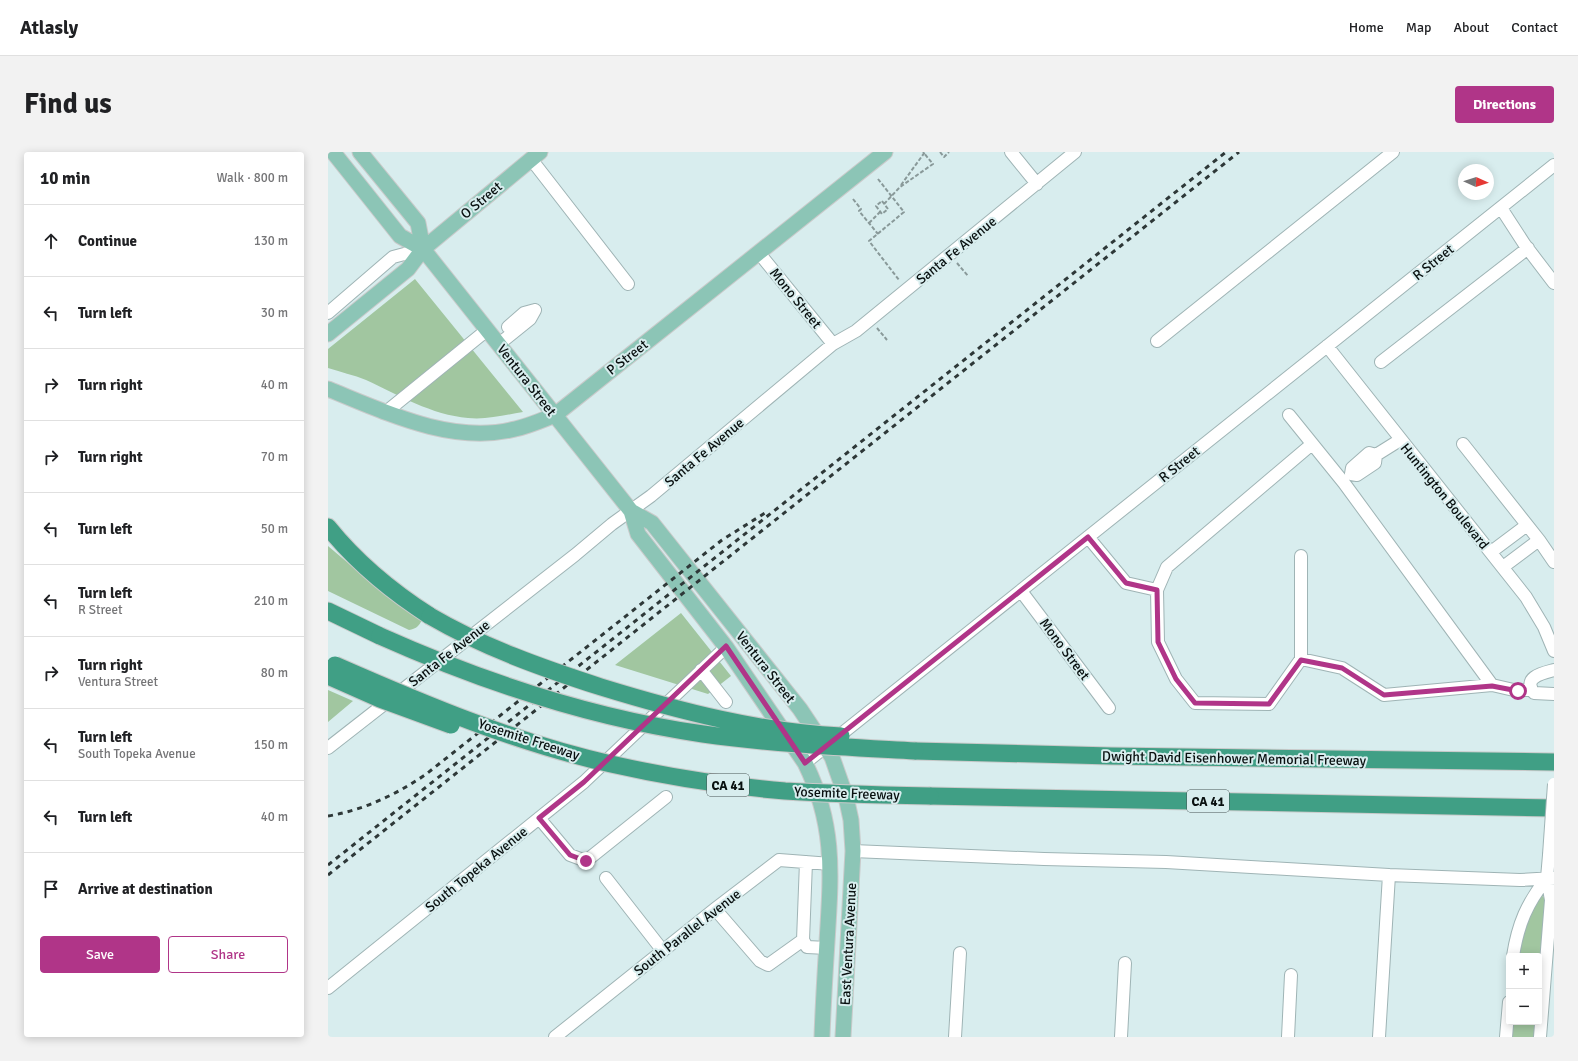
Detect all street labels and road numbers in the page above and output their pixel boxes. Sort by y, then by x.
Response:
street label: O Street [457,178,506,223]
street label: Santa Fe Avenue [913,213,1000,288]
street label: R Street [1409,241,1457,284]
street label: Mono Street [766,265,825,332]
street label: P Street [603,336,651,379]
street label: Ventura Street [493,341,560,420]
street label: Santa Fe Avenue [661,414,747,491]
street label: Huntington Boulevard [1397,440,1493,553]
street label: R Street [1155,443,1203,486]
street label: Mono Street [1036,615,1093,684]
street label: Santa Fe Avenue [405,616,493,690]
street label: Ventura Street [732,628,799,707]
street label: Yosemite Freeway [476,715,582,764]
street label: Dwight David Eisenhower Memorial Freeway [1102,748,1367,769]
road number: CA 41 [707,774,749,796]
street label: Yosemite Freeway [794,783,900,804]
road number: CA 41 [1187,790,1229,812]
street label: South Topeka Avenue [422,823,531,916]
street label: East Ventura Avenue [837,882,860,1006]
street label: South Parallel Avenue [630,885,744,979]

